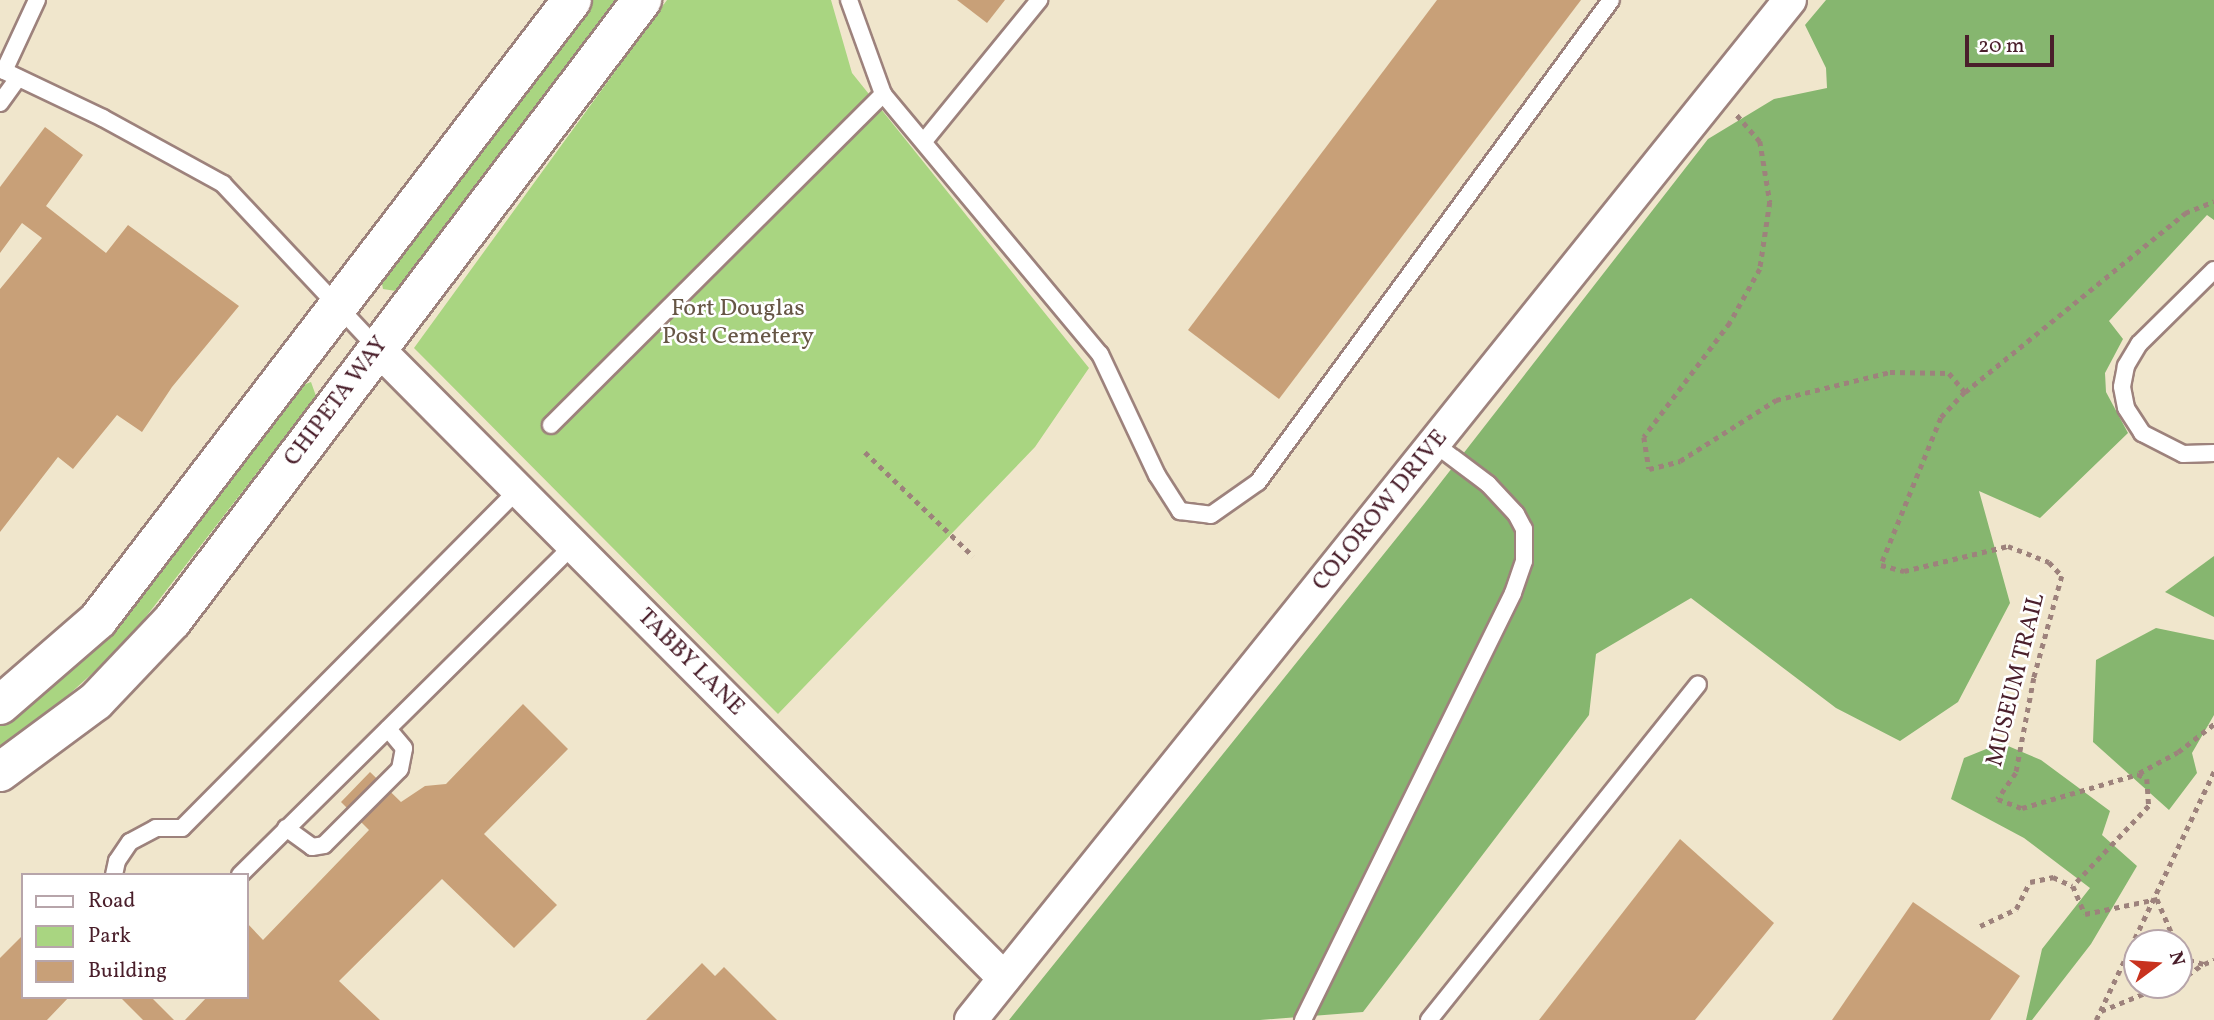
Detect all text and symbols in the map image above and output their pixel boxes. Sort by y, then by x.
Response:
scale bar [1969,21,2058,65]
text: 20 m [1978,32,2024,61]
park label: Fort Douglas Post Cemetery [662,296,814,352]
street label: CHIPETA WAY [279,331,395,473]
street label: COLOROW DRIVE [1307,424,1455,598]
street label: MUSEUM TRAIL [1981,590,2053,770]
street label: TABBY LANE [630,603,750,723]
legend [21,873,248,999]
text: Road [88,887,135,916]
text: Park [88,922,131,951]
north arrow [2123,929,2193,999]
text: N [2162,949,2191,969]
text: Building [88,957,167,986]

